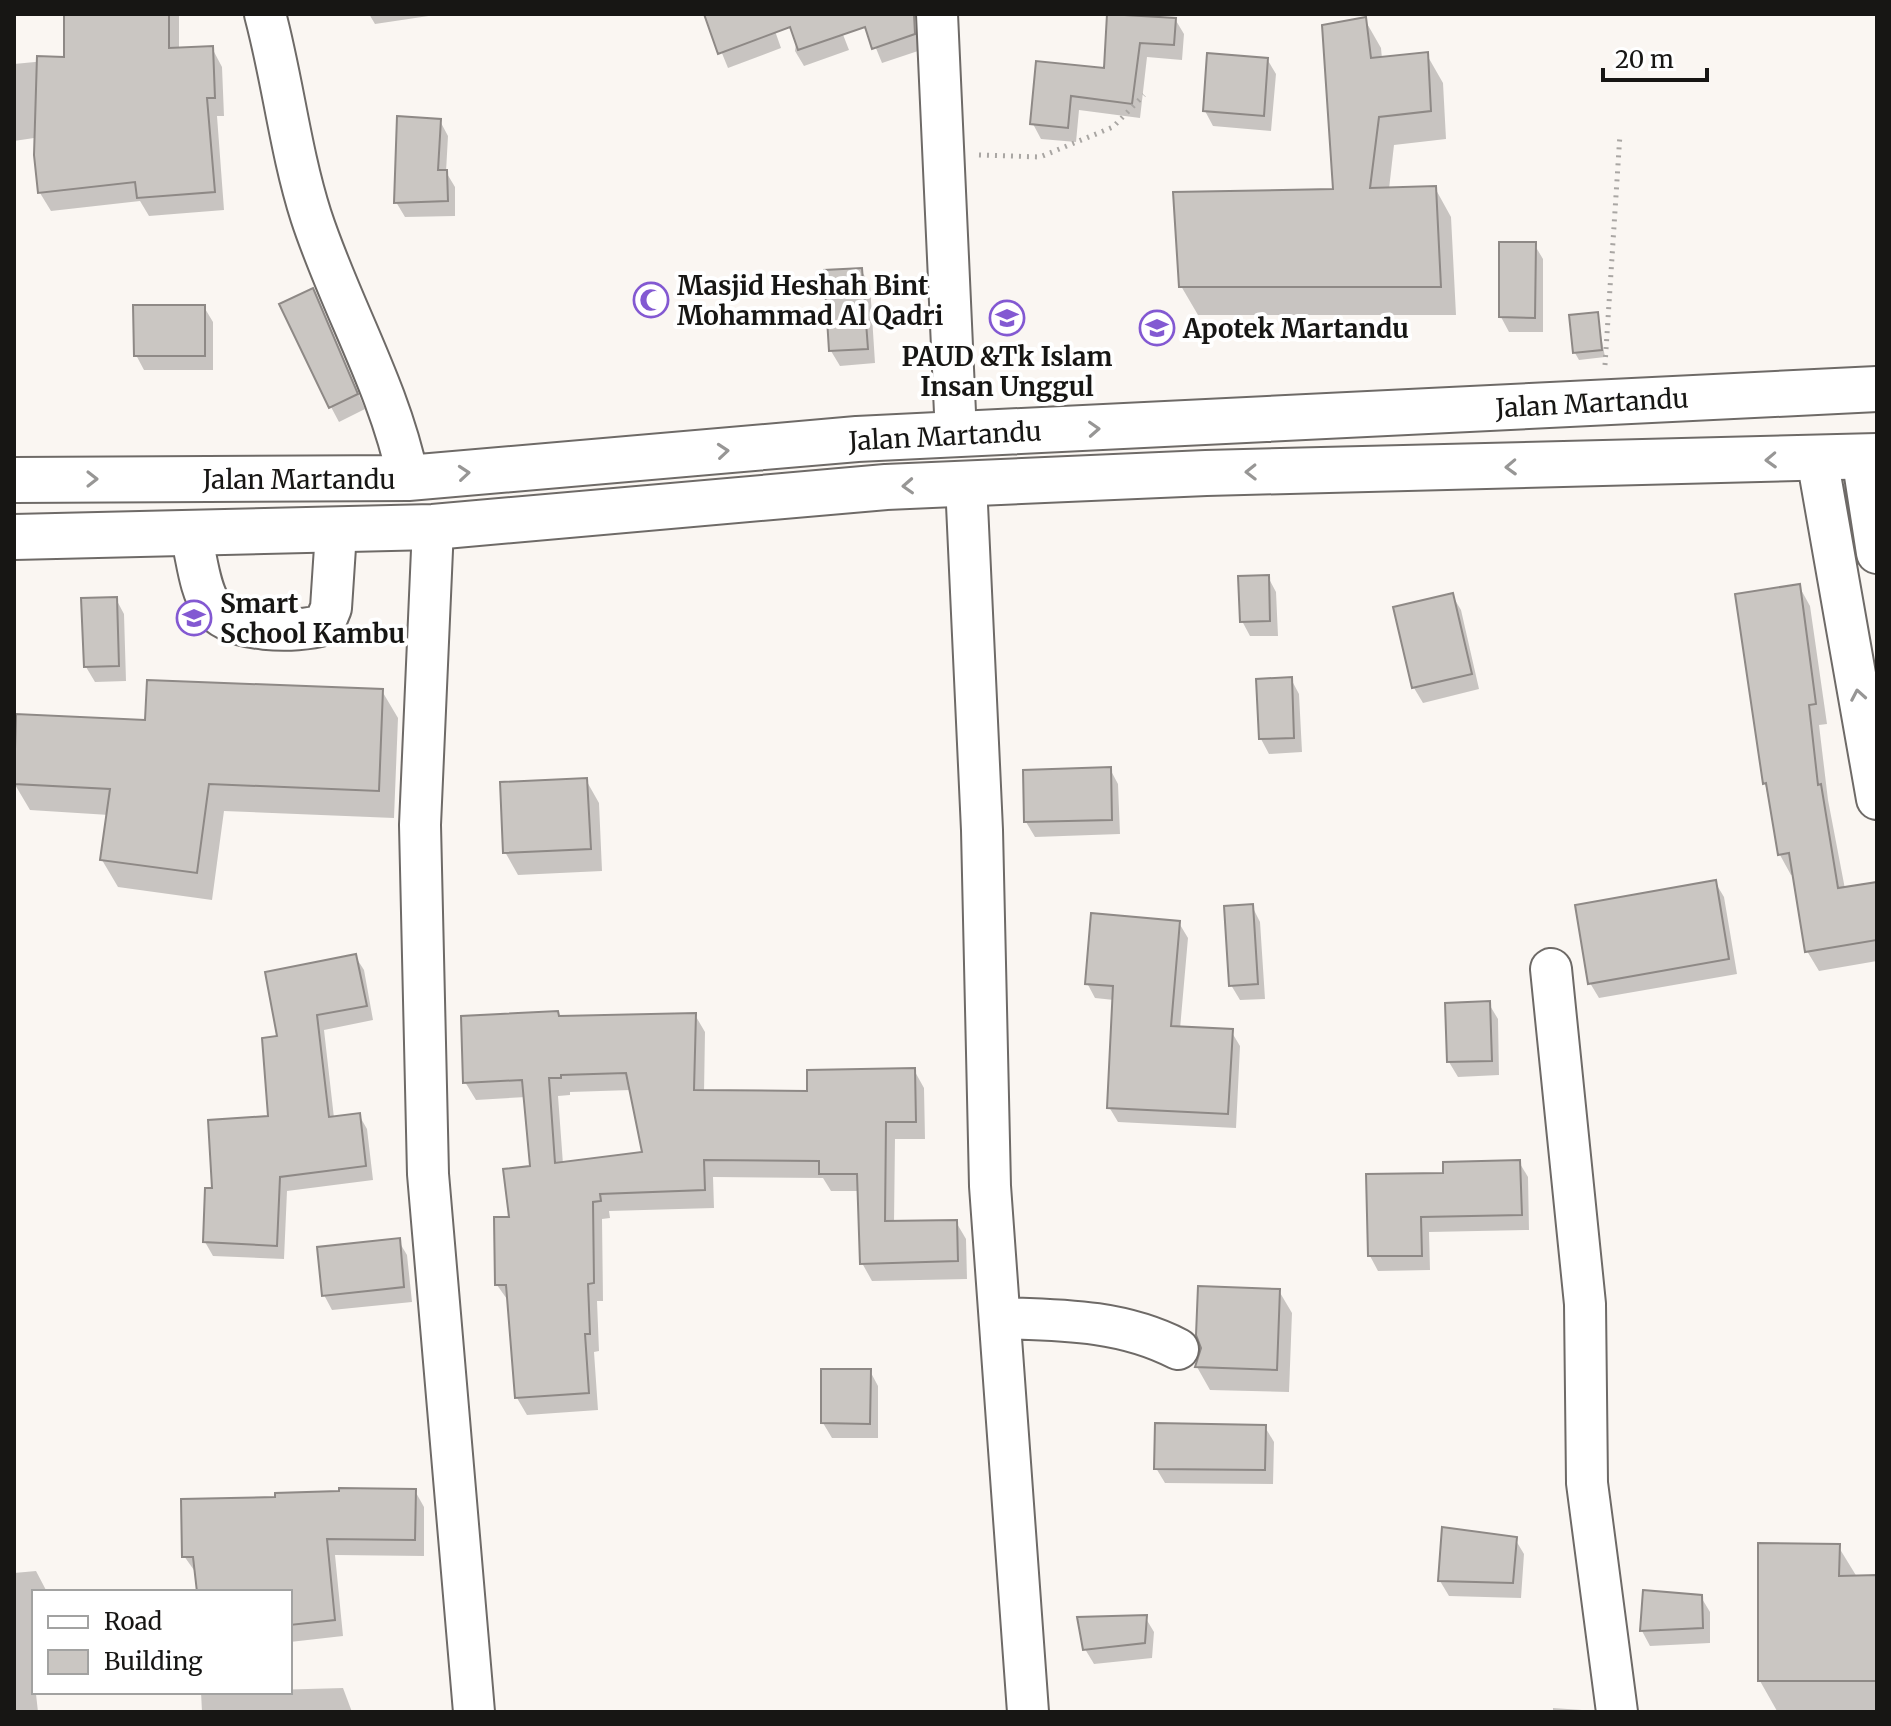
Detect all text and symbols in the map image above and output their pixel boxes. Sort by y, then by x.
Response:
scale bar [1603,32,1707,82]
text: 20 m [1615,44,1674,75]
place label: Masjid Heshah Bint Mohammad Al Qadri [677,269,944,332]
mosque icon: Masjid Heshah Bint Mohammad Al Qadri [632,281,670,319]
school or university icon: PAUD &Tk Islam Insan Unggul [988,299,1026,337]
school or university icon: Apotek Martandu [1138,309,1176,347]
place label: Apotek Martandu [1182,312,1409,345]
place label: PAUD &Tk Islam Insan Unggul [902,340,1112,403]
street label: Jalan Martandu [1494,381,1689,425]
street label: Jalan Martandu [847,414,1042,458]
one-way arrow [1088,420,1101,437]
one-way arrow [717,442,730,459]
one-way arrow [1764,451,1777,468]
one-way arrow [1504,459,1517,476]
street label: Jalan Martandu [201,463,396,496]
one-way arrow [1244,463,1257,481]
one-way arrow [458,465,471,482]
one-way arrow [86,470,99,488]
one-way arrow [901,478,914,495]
place label: Smart School Kambu [220,587,405,650]
school or university icon: Smart School Kambu [175,599,213,637]
one-way arrow [1851,688,1868,702]
legend [32,1590,292,1694]
text: Road [104,1606,162,1637]
text: Building [104,1646,203,1677]

